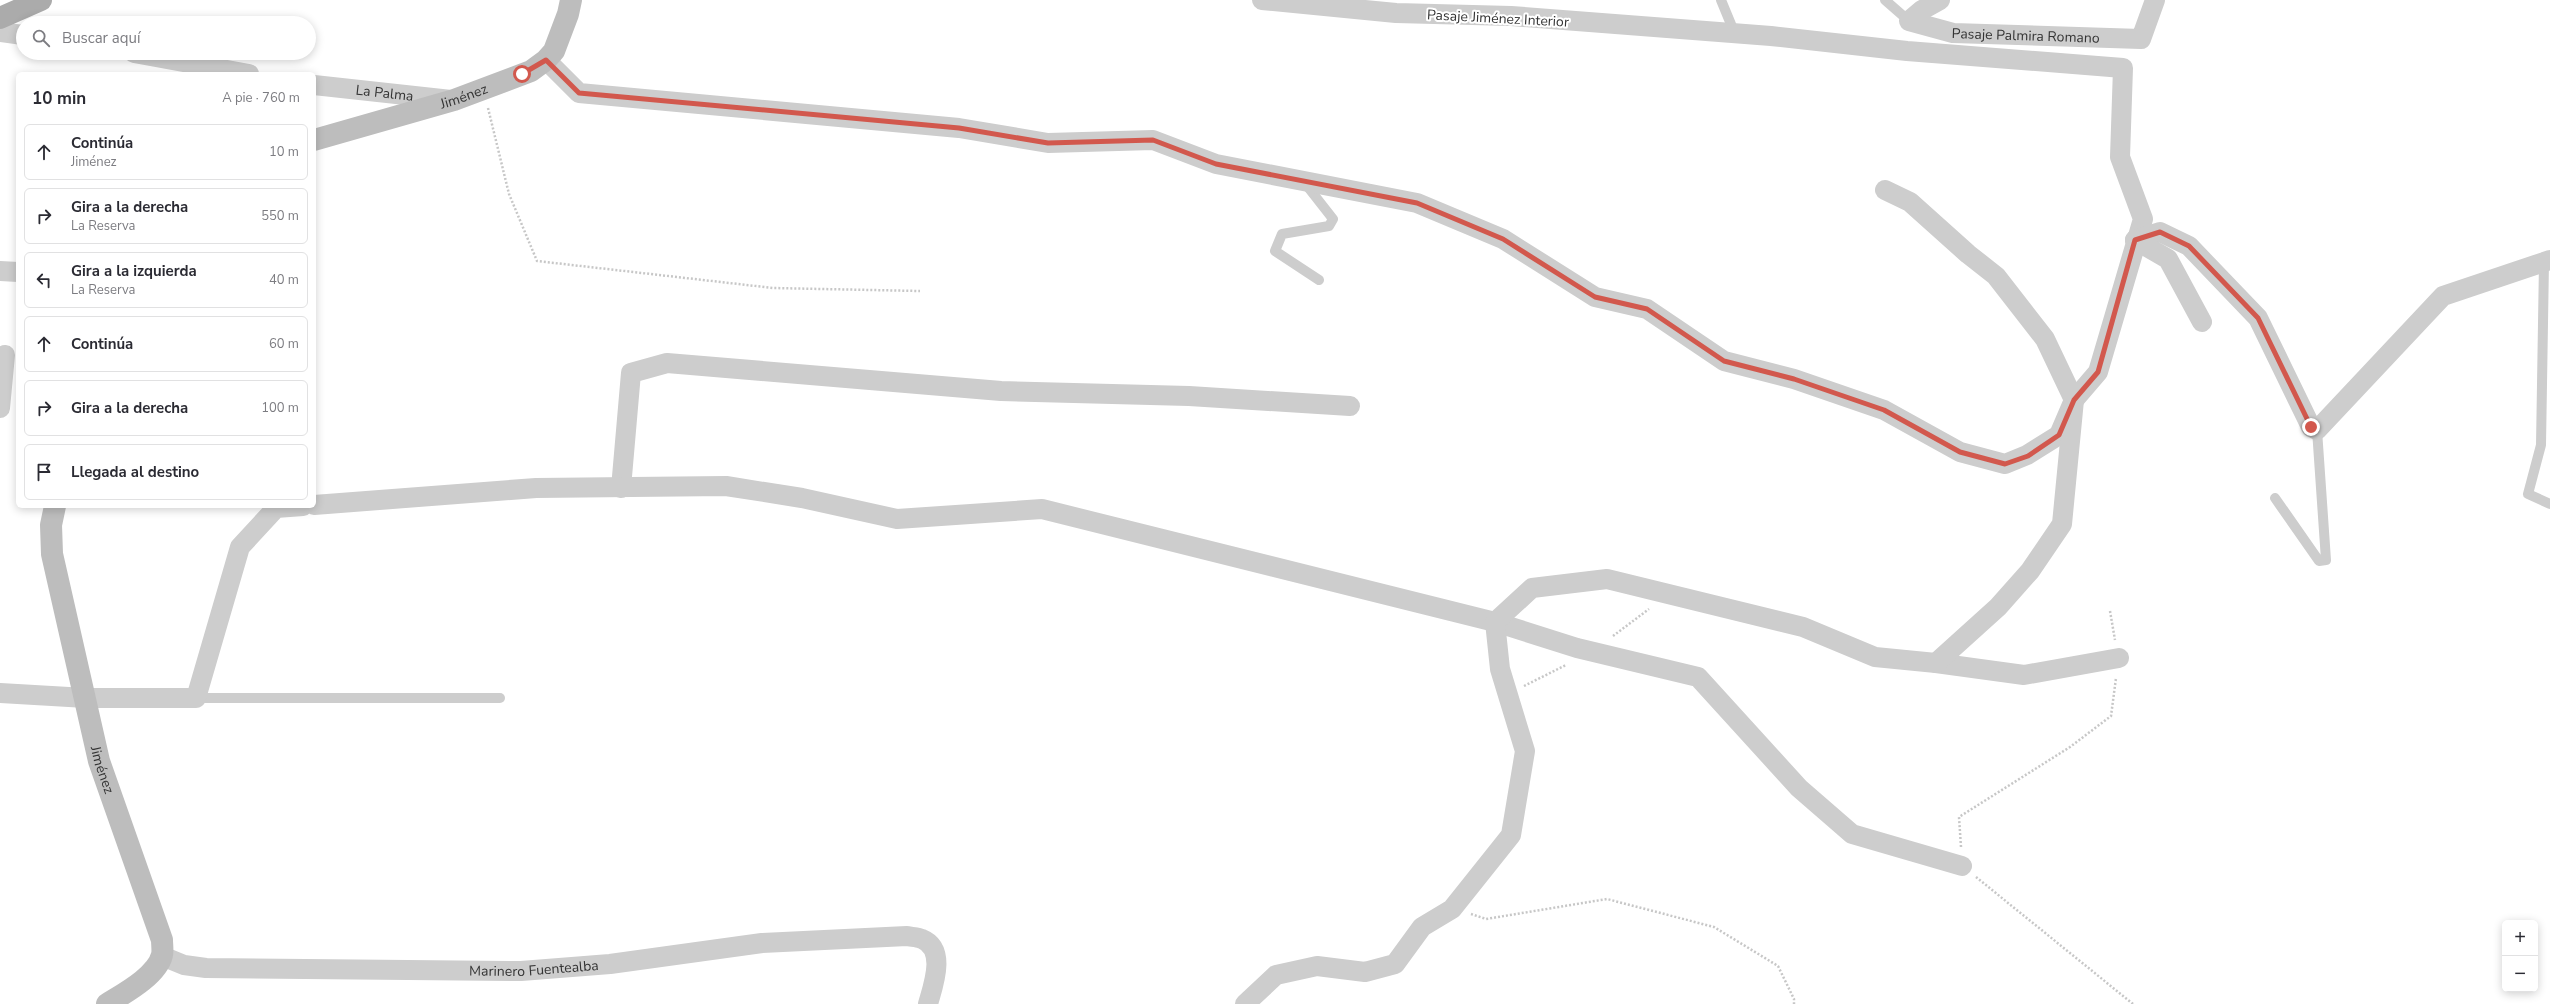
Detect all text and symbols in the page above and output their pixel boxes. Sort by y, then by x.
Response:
street label: Pasaje Jiménez Interior [1427,5,1569,32]
search box [16,16,316,60]
street label: Pasaje Palmira Romano [1951,24,2100,48]
icon: search [30,27,52,49]
text: Buscar aquí [62,28,140,48]
route start [513,65,531,83]
street label: Jiménez [437,79,491,114]
street label: La Palma [355,81,414,106]
text: 10 min [32,87,86,110]
text: A pie · 760 m [222,89,300,107]
text: Continúa [71,133,133,153]
icon: ahead [33,141,55,163]
text: 10 m [269,143,299,161]
text: Jiménez [71,153,117,171]
text: Gira a la derecha [71,197,188,217]
icon: right [33,205,55,227]
text: 550 m [261,207,299,225]
text: La Reserva [71,217,135,235]
text: Gira a la izquierda [71,261,197,281]
icon: left [33,269,55,291]
text: 40 m [269,271,299,289]
text: La Reserva [71,281,135,299]
icon: ahead [33,333,55,355]
text: Continúa [71,334,133,354]
text: 60 m [269,335,299,353]
icon: right [33,397,55,419]
text: Gira a la derecha [71,398,188,418]
text: 100 m [261,399,299,417]
route end [2302,418,2320,436]
icon: arrive [33,461,55,483]
text: Llegada al destino [71,462,199,482]
street label: Jiménez [86,743,119,797]
map controls [2502,920,2538,992]
button: + [2502,920,2538,956]
street label: Marinero Fuentealba [469,956,599,981]
button: − [2502,956,2538,992]

